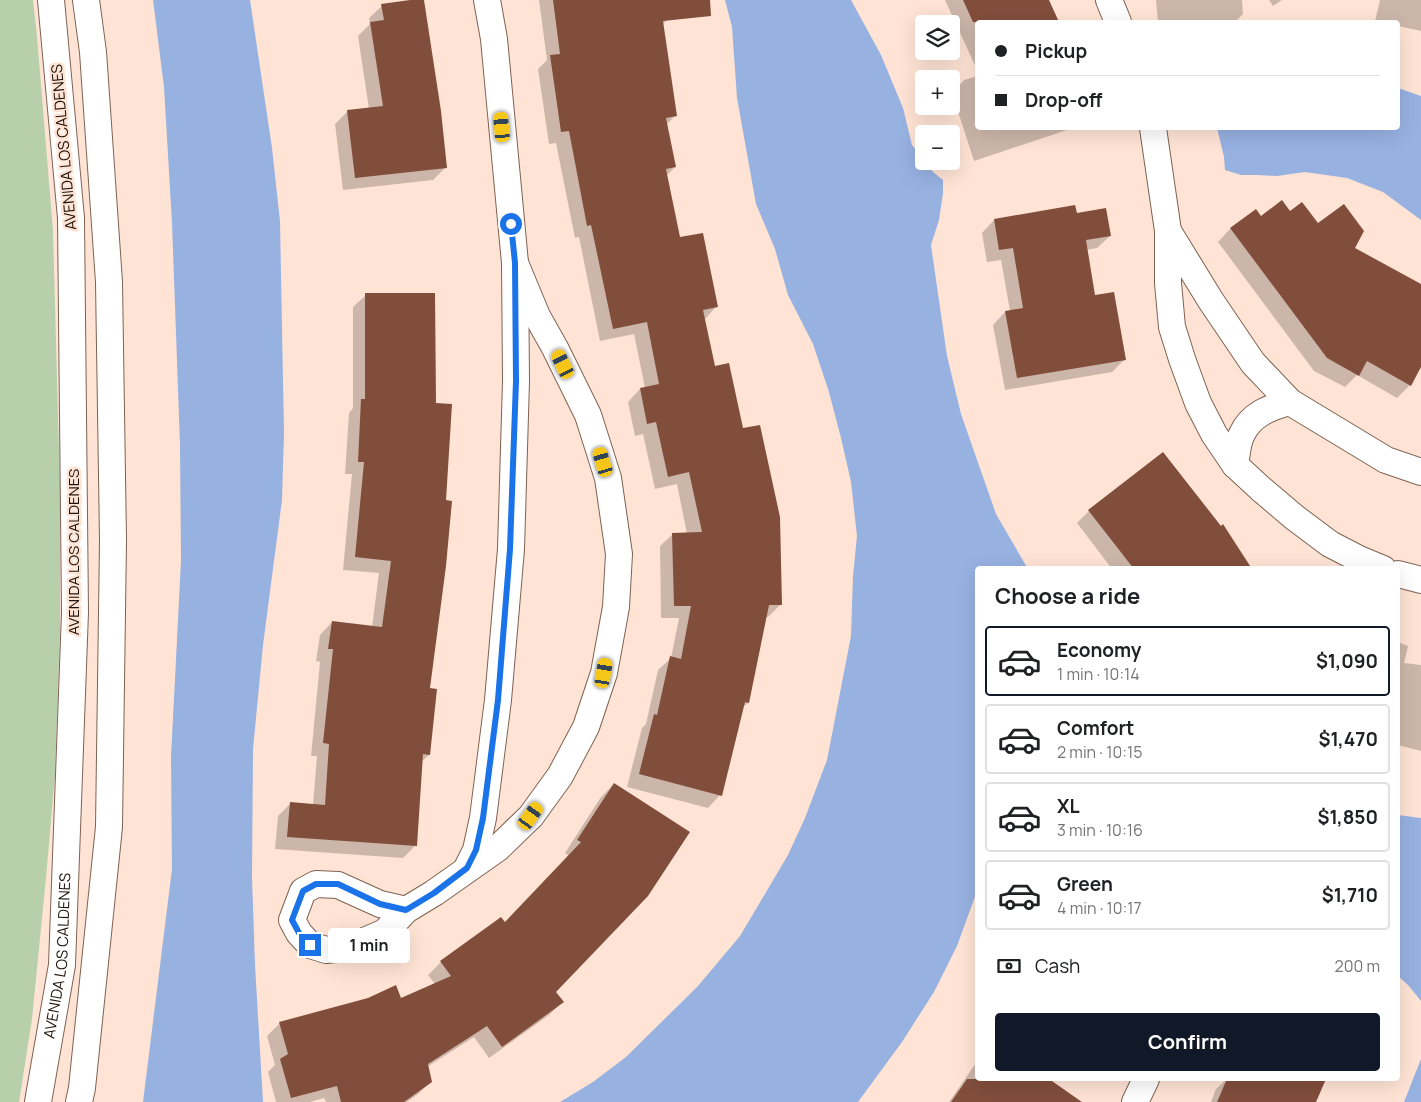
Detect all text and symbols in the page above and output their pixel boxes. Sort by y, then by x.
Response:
map controls [915,15,960,170]
button: layers [915,15,960,60]
text: Pickup [1025,38,1087,64]
street label: AVENIDA LOS CALDENES [46,63,81,231]
button: + [915,70,960,115]
text: Drop-off [1025,87,1102,113]
car [493,111,510,143]
button: − [915,125,960,170]
route start [500,213,522,235]
car [549,347,576,381]
car [591,445,614,479]
street label: AVENIDA LOS CALDENES [63,469,84,635]
text: Choose a ride [995,581,1140,611]
text: Economy [1057,637,1141,663]
icon: car [997,639,1042,684]
text: $1,090 [1316,648,1378,674]
car [594,657,613,689]
text: 1 min · 10:14 [1057,663,1140,685]
text: Comfort [1057,715,1134,741]
icon: car [997,717,1042,762]
text: $1,470 [1319,726,1378,752]
text: 2 min · 10:15 [1057,741,1142,763]
text: XL [1057,793,1080,819]
icon: car [997,795,1042,840]
car [516,799,545,833]
text: $1,850 [1317,804,1378,830]
text: 3 min · 10:16 [1057,819,1143,841]
text: Green [1057,871,1113,897]
street label: AVENIDA LOS CALDENES [38,872,75,1040]
icon: car [997,873,1042,918]
text: $1,710 [1322,882,1378,908]
text: 4 min · 10:17 [1057,897,1142,919]
callout: 1 min [328,928,410,962]
route end [299,934,321,956]
text: 1 min [349,934,389,956]
icon: cash [995,952,1023,980]
text: Cash [1035,953,1080,979]
text: 200 m [1335,955,1380,977]
button: Confirm [995,1013,1380,1071]

